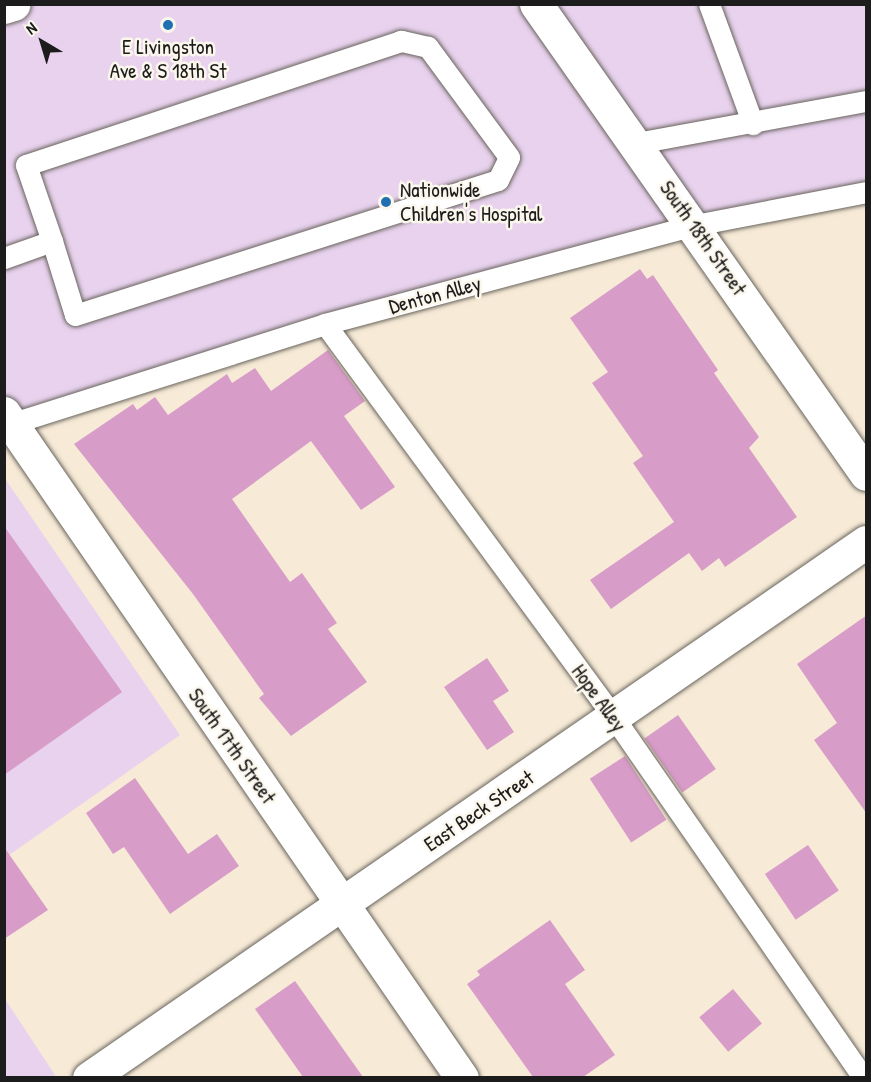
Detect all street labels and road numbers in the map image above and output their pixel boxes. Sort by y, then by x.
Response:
street label: South 18th Street [654,176,752,300]
street label: Denton Alley [386,271,484,319]
street label: Hope Alley [566,659,632,737]
street label: South 17th Street [183,683,281,809]
street label: East Beck Street [419,765,539,857]

